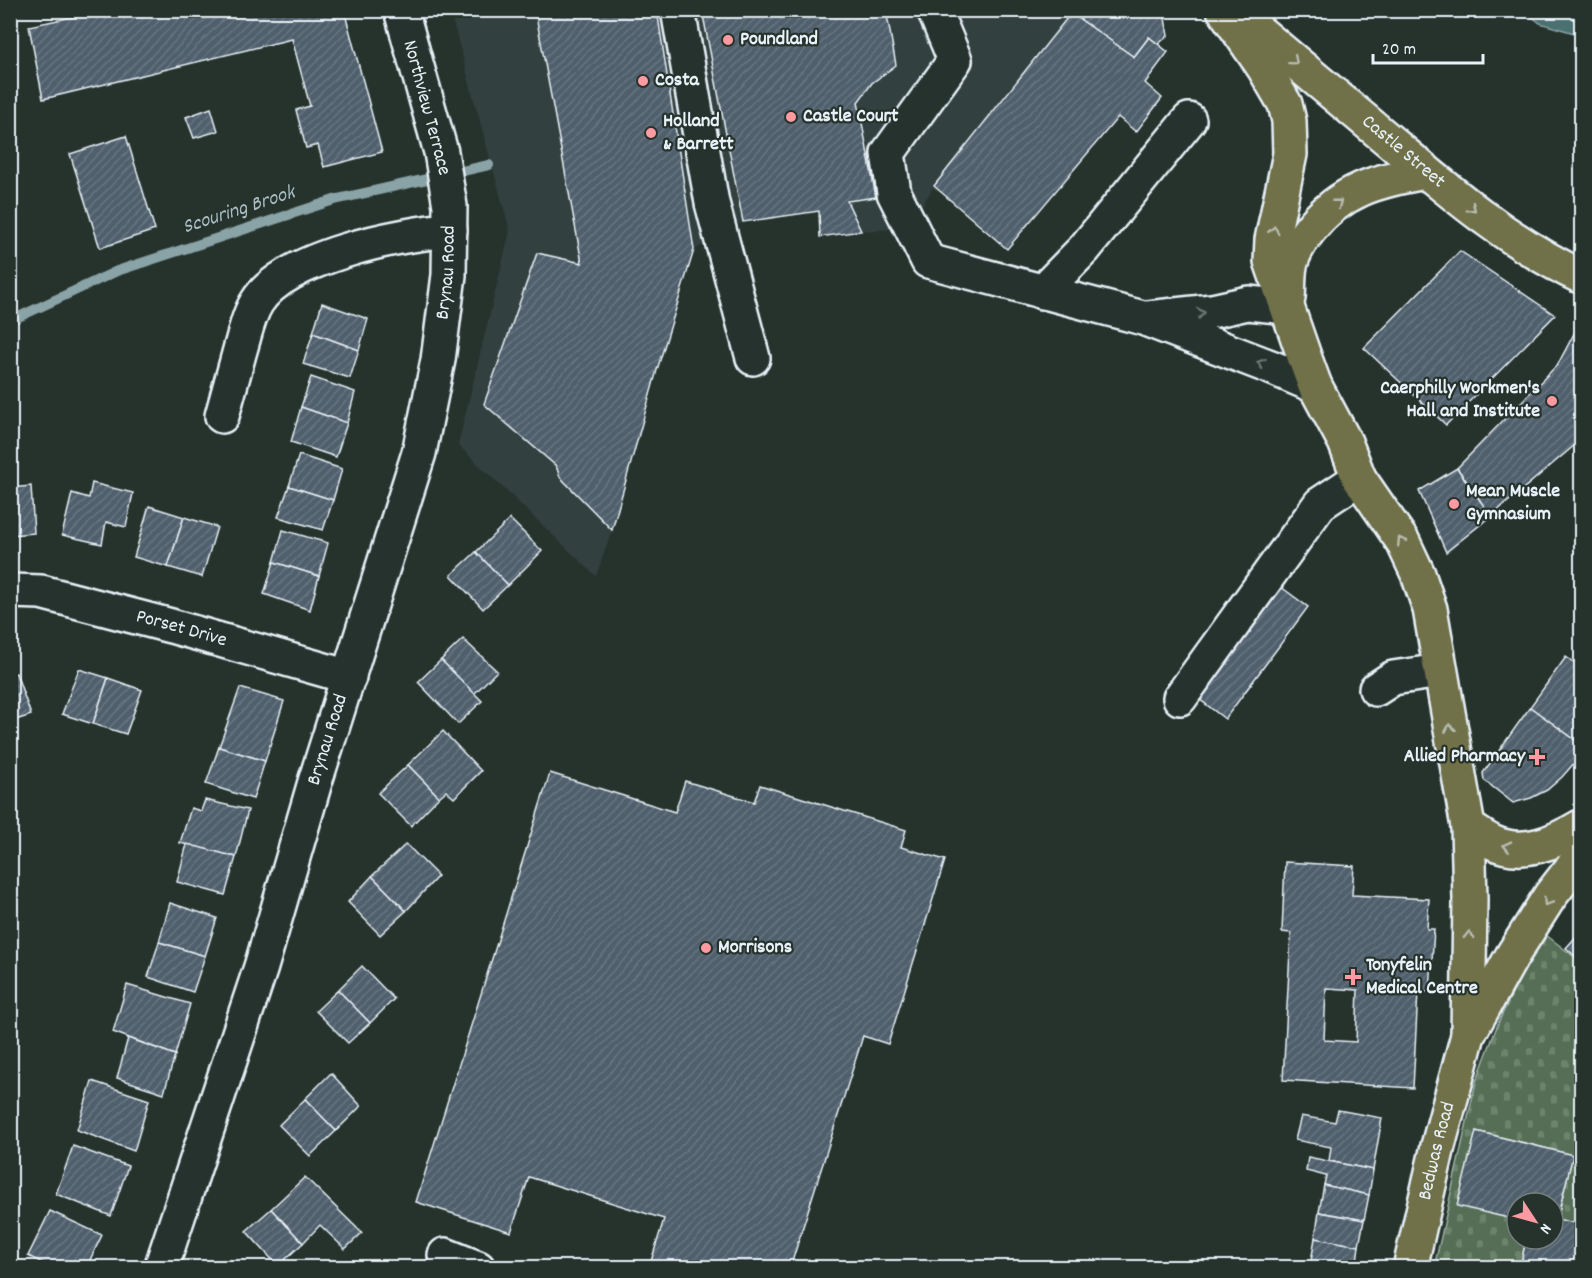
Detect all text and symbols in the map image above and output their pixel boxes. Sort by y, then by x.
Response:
place label: Poundland [740,26,818,54]
scale bar [1373,27,1482,65]
marker: Poundland [721,33,735,47]
street label: Northview Terrace [395,37,458,179]
text: 20 m [1382,38,1416,63]
one-way arrow [1288,54,1299,65]
place label: Costa [655,67,700,95]
marker: Costa [636,74,650,88]
place label: Castle Court [803,103,899,131]
place label: Holland & Barrett [663,108,734,159]
street label: Castle Street [1355,109,1451,196]
marker: Castle Court [784,110,798,124]
marker: Holland & Barrett [644,126,658,140]
water label: Scouring Brook [179,178,301,243]
one-way arrow [1331,199,1342,210]
one-way arrow [1466,200,1477,211]
street label: Brynau Road [429,225,464,321]
one-way arrow [1267,225,1280,235]
one-way arrow [1197,307,1206,319]
one-way arrow [1257,358,1267,371]
place label: Caerphilly Workmen's Hall and Institute [1380,375,1540,426]
marker: Caerphilly Workmen's Hall and Institute [1545,394,1559,408]
place label: Mean Muscle Gymnasium [1466,478,1560,529]
marker: Mean Muscle Gymnasium [1447,497,1461,511]
one-way arrow [1397,537,1408,548]
street label: Porset Drive [133,603,230,655]
street label: Brynau Road [301,691,356,789]
one-way arrow [1444,723,1457,733]
place label: Allied Pharmacy [1404,743,1526,771]
marker: Allied Pharmacy [1530,750,1544,764]
one-way arrow [1502,841,1512,854]
one-way arrow [1543,895,1554,906]
one-way arrow [1463,930,1475,939]
place label: Morrisons [718,934,792,962]
marker: Morrisons [699,941,713,955]
place label: Tonyfelin Medical Centre [1366,952,1478,1003]
marker: Tonyfelin Medical Centre [1344,968,1362,986]
street label: Bedwas Road [1412,1099,1463,1203]
north arrow [1505,1191,1565,1251]
text: N [1533,1218,1557,1238]

